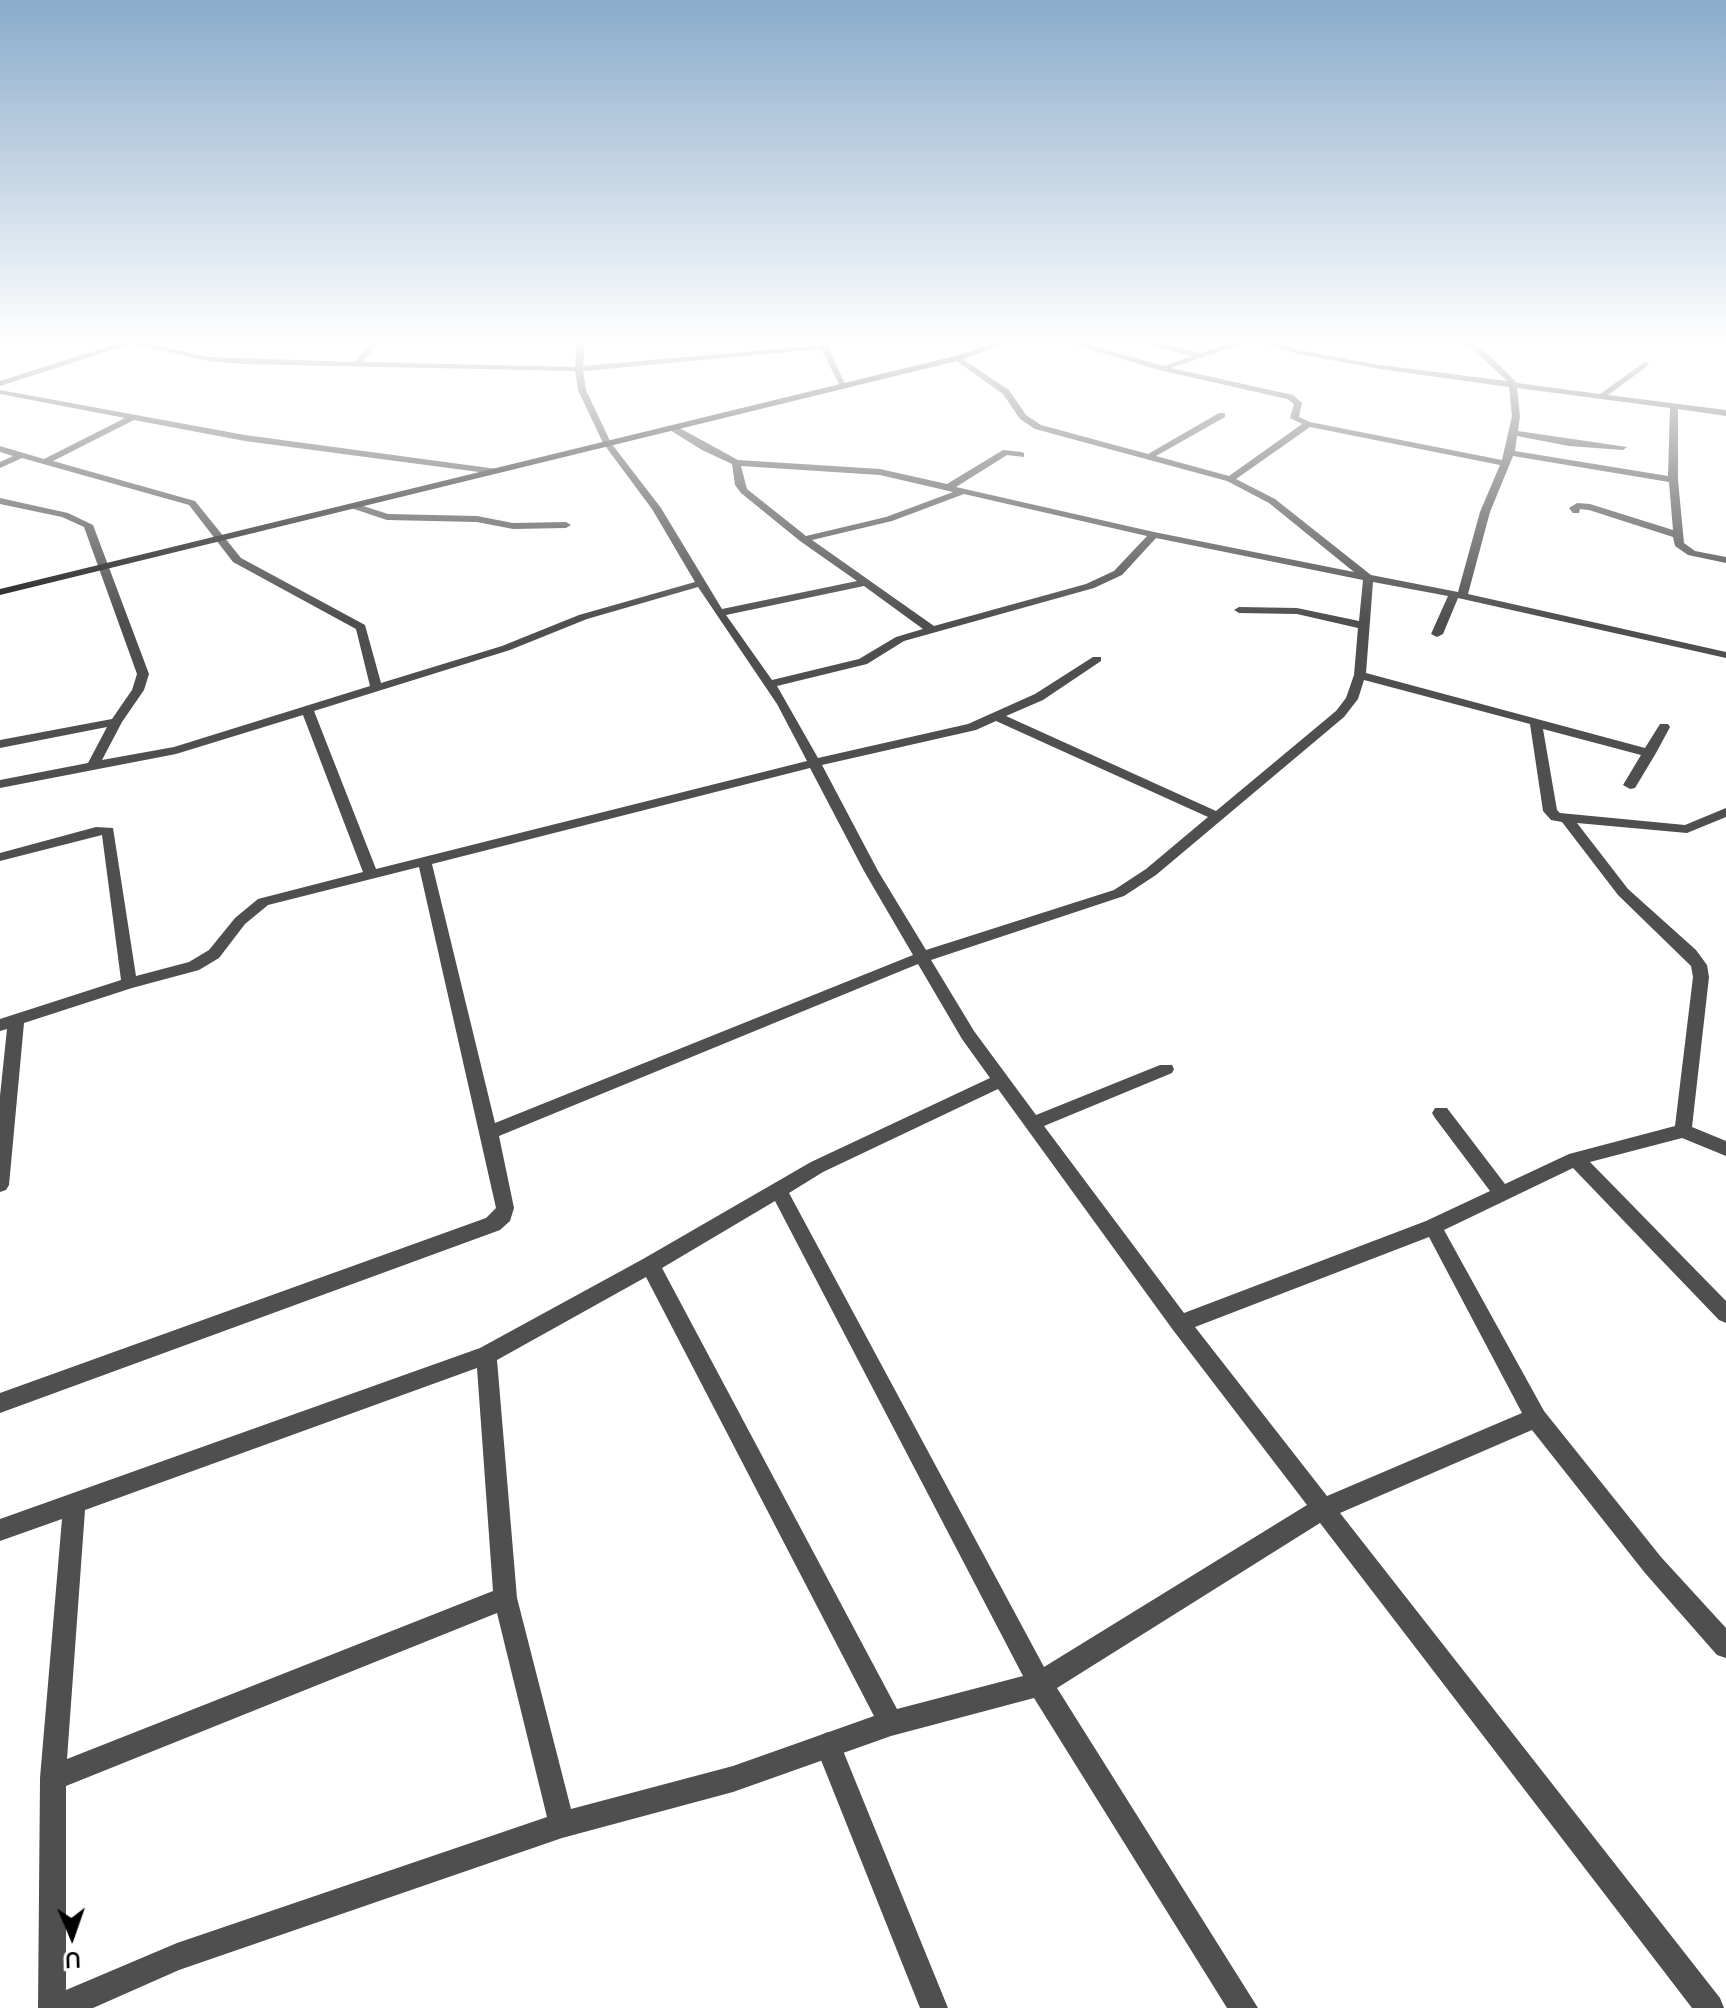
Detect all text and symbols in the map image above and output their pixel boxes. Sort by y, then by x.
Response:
north arrow [32,1896,112,1976]
text: U [64,1945,81,1975]

